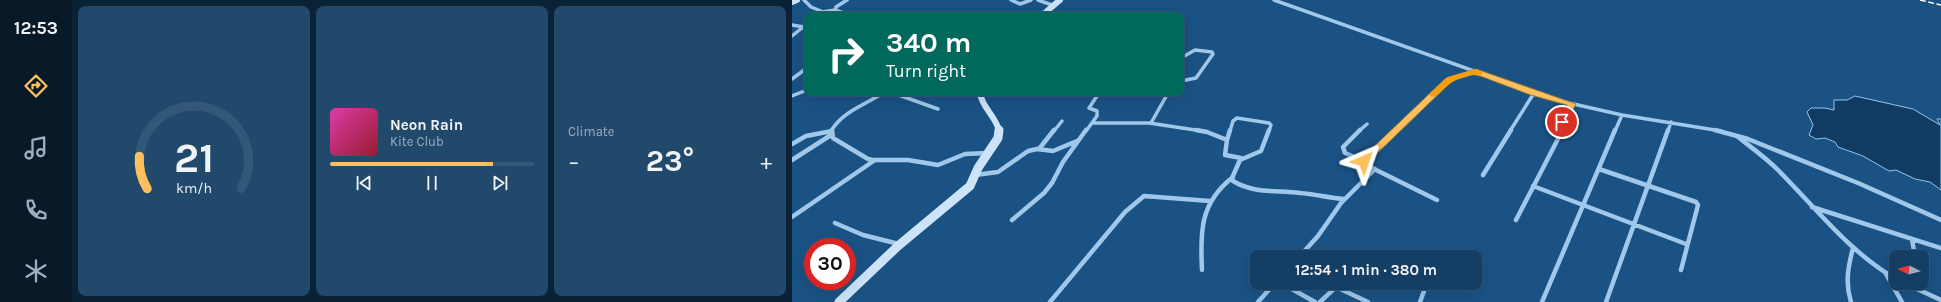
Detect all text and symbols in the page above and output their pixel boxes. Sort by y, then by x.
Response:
text: 12:53 [14,17,58,39]
text: 340 m [886,26,971,59]
icon: right [820,28,872,80]
text: Turn right [886,60,966,82]
icon: directions [22,72,50,100]
pin [1545,105,1579,139]
icon: arrive [1551,111,1573,133]
text: Neon Rain [390,116,463,134]
text: Climate [568,124,614,139]
icon: music [22,134,50,162]
text: 21 [174,134,214,182]
text: Kite Club [390,134,444,149]
position arrow [1343,140,1385,182]
text: 23° [646,143,694,179]
text: − [568,149,580,175]
text: + [760,149,772,175]
icon: previous [353,172,375,194]
icon: pause [421,172,443,194]
icon: next [489,172,511,194]
text: km/h [176,180,212,197]
icon: phone [22,196,50,224]
speed limit sign: 30 [804,238,856,290]
north arrow [1889,250,1929,290]
map controls [1889,250,1929,290]
icon: climate [22,257,50,285]
text: 12:54 · 1 min · 380 m [1295,261,1437,279]

